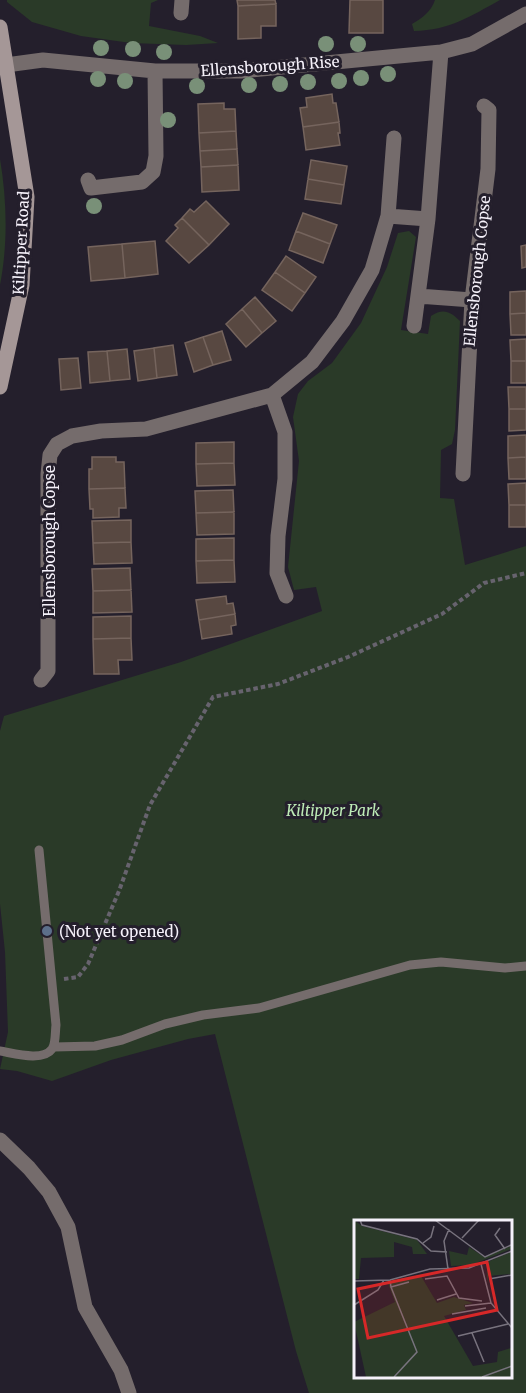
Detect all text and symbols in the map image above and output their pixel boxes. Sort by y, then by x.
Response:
street label: Ellensborough Rise [200,52,340,80]
street label: Kiltipper Road [9,191,33,295]
street label: Ellensborough Copse [460,194,494,347]
street label: Ellensborough Copse [40,465,59,617]
park label: Kiltipper Park [285,801,381,820]
place label: (Not yet opened) [59,922,179,941]
marker: (Not yet opened) [40,924,54,938]
inset map [354,1220,511,1378]

